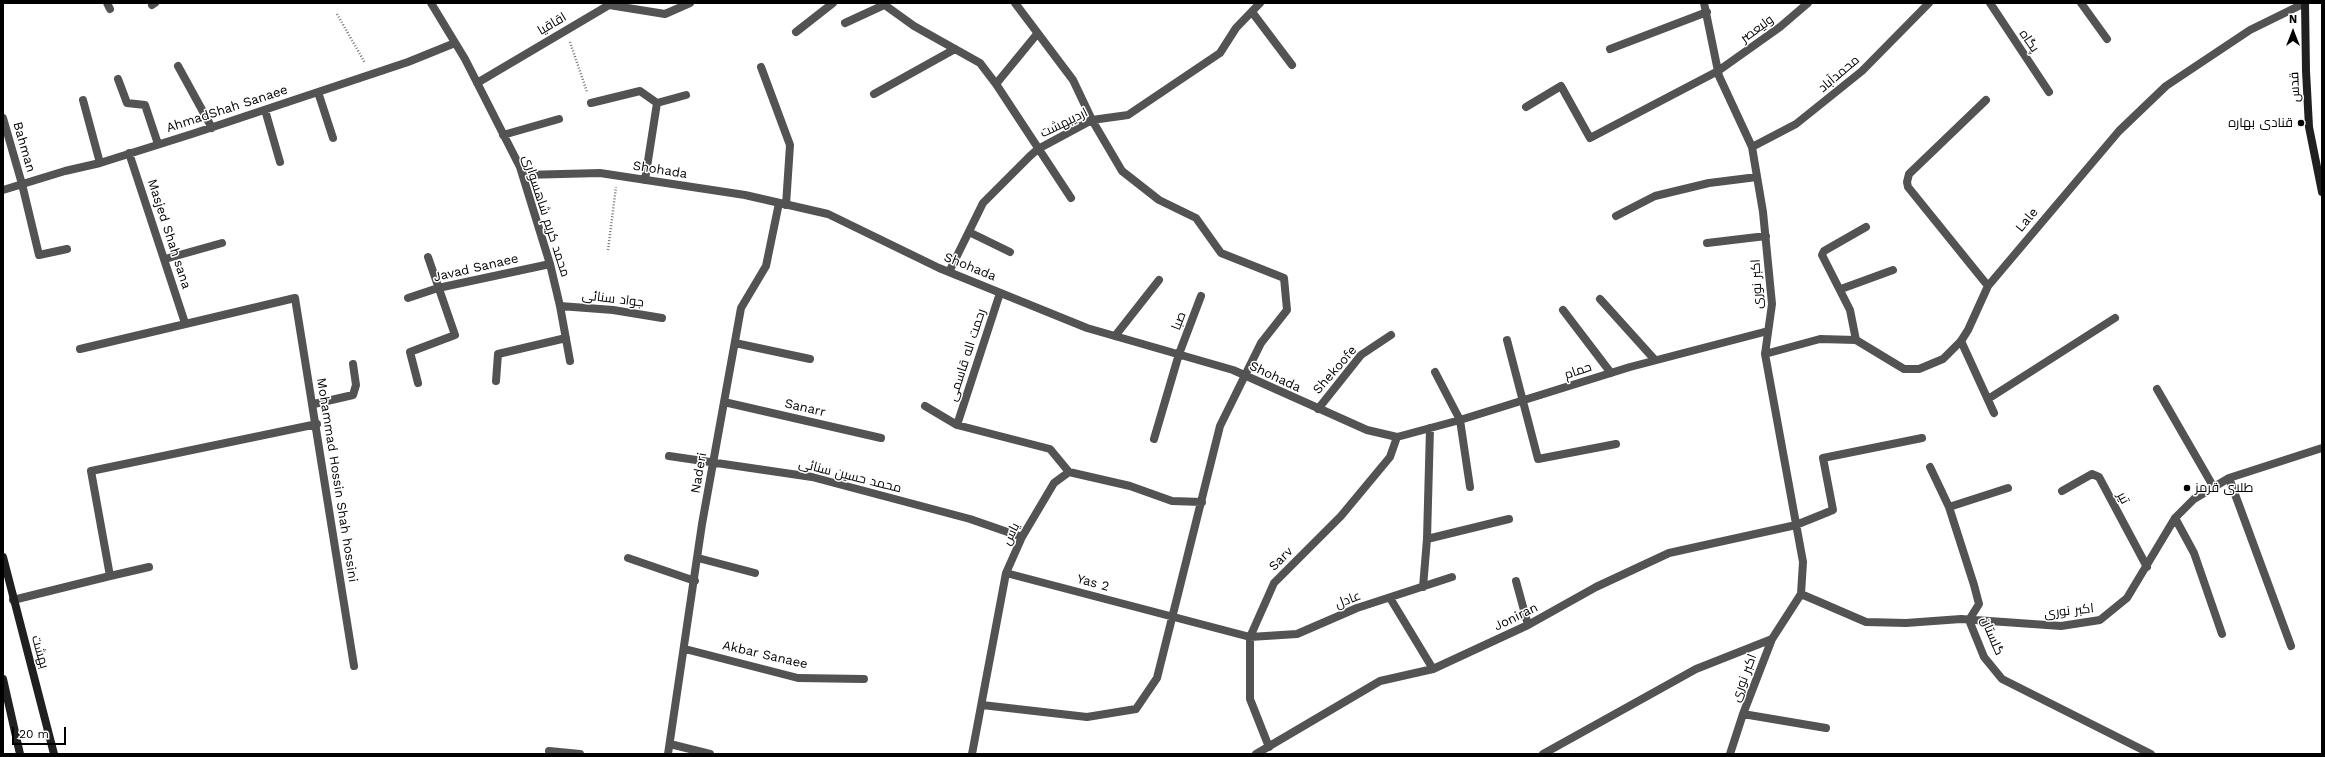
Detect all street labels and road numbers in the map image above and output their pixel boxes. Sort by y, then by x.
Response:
street label: اقاقیا [535,9,569,39]
street label: ولیعصر [1737,12,1777,46]
street label: پگاه [2016,27,2042,55]
street label: محمدآباد [1815,52,1863,96]
street label: قدس [2286,71,2304,103]
street label: AhmadShah Sanaee [164,82,290,136]
street label: اردیبهشت [1038,105,1090,141]
street label: Bahman [9,120,39,174]
street label: محمد کریم شاهسواری [519,153,573,279]
street label: Shohada [632,158,688,182]
street label: Masjed Shah sana [144,177,194,291]
street label: Lale [2012,205,2042,235]
street label: Shohada [942,249,998,285]
street label: Javad Sanaee [432,251,520,285]
street label: اکبر نوری [1748,259,1766,309]
street label: جواد سنائی [581,287,645,311]
street label: رحمت اله قاسمی [945,307,989,403]
street label: صبا [1168,310,1190,332]
street label: Shekoofe [1310,343,1360,397]
street label: Shohada [1247,358,1303,396]
street label: حمام [1562,359,1594,383]
street label: Mohammad Hossin Shah hossini [313,377,361,583]
street label: Sanarr [783,396,827,420]
street label: Naderi [688,451,710,495]
street label: محمد حسین سنائی [797,456,903,496]
street label: تیر [2113,489,2133,507]
street label: یاس [999,520,1023,548]
street label: Sarv [1266,544,1296,574]
street label: Yas 2 [1075,571,1111,595]
street label: عادل [1333,588,1363,612]
street label: Joniran [1491,600,1541,634]
street label: اکبر نوری [2043,601,2095,621]
street label: گلستان [1977,614,2007,658]
street label: بهشت [28,634,52,670]
street label: Akbar Sanaee [721,638,809,672]
street label: اکبر نوری [1728,652,1760,704]

